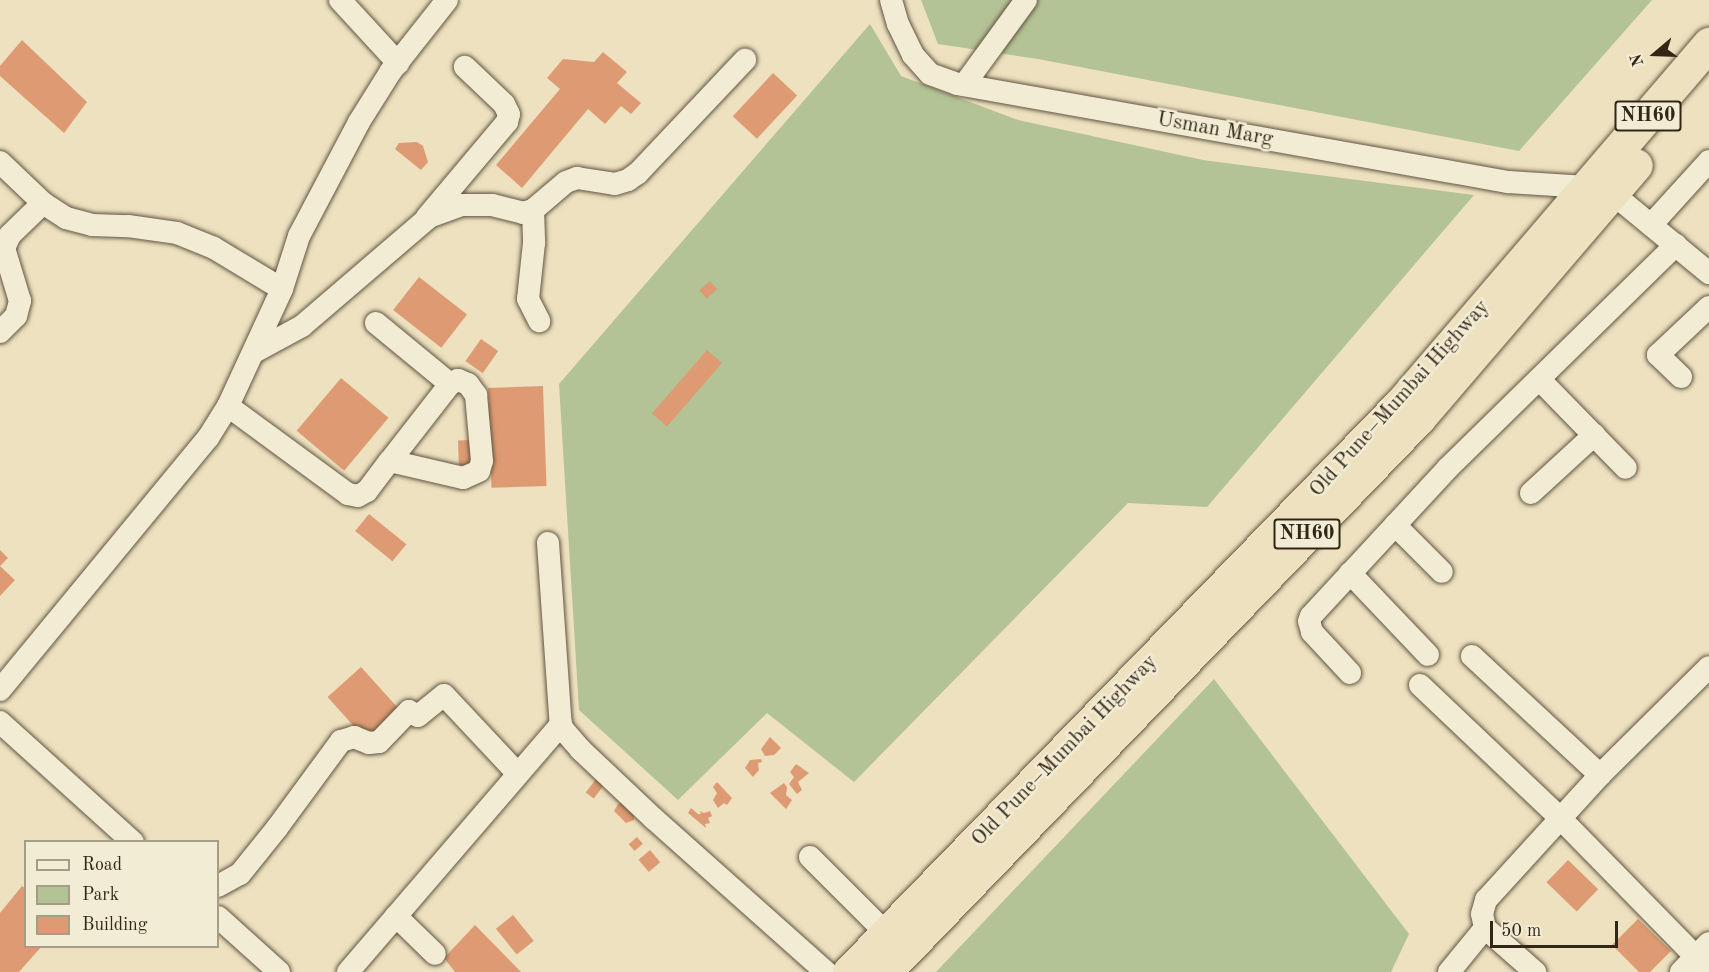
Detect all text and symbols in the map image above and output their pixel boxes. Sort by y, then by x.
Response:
north arrow [1625,24,1685,84]
text: N [1628,51,1648,68]
road number: NH60 [1614,99,1682,133]
street label: Usman Marg [1155,107,1275,153]
street label: Old Pune–Mumbai Highway [1305,295,1495,503]
road number: NH60 [1272,517,1342,551]
street label: Old Pune–Mumbai Highway [967,650,1163,852]
legend [24,840,219,948]
text: Road [82,856,122,874]
text: Park [82,886,119,904]
scale bar [1493,909,1620,947]
text: Building [82,916,147,934]
text: 50 m [1501,922,1541,940]

